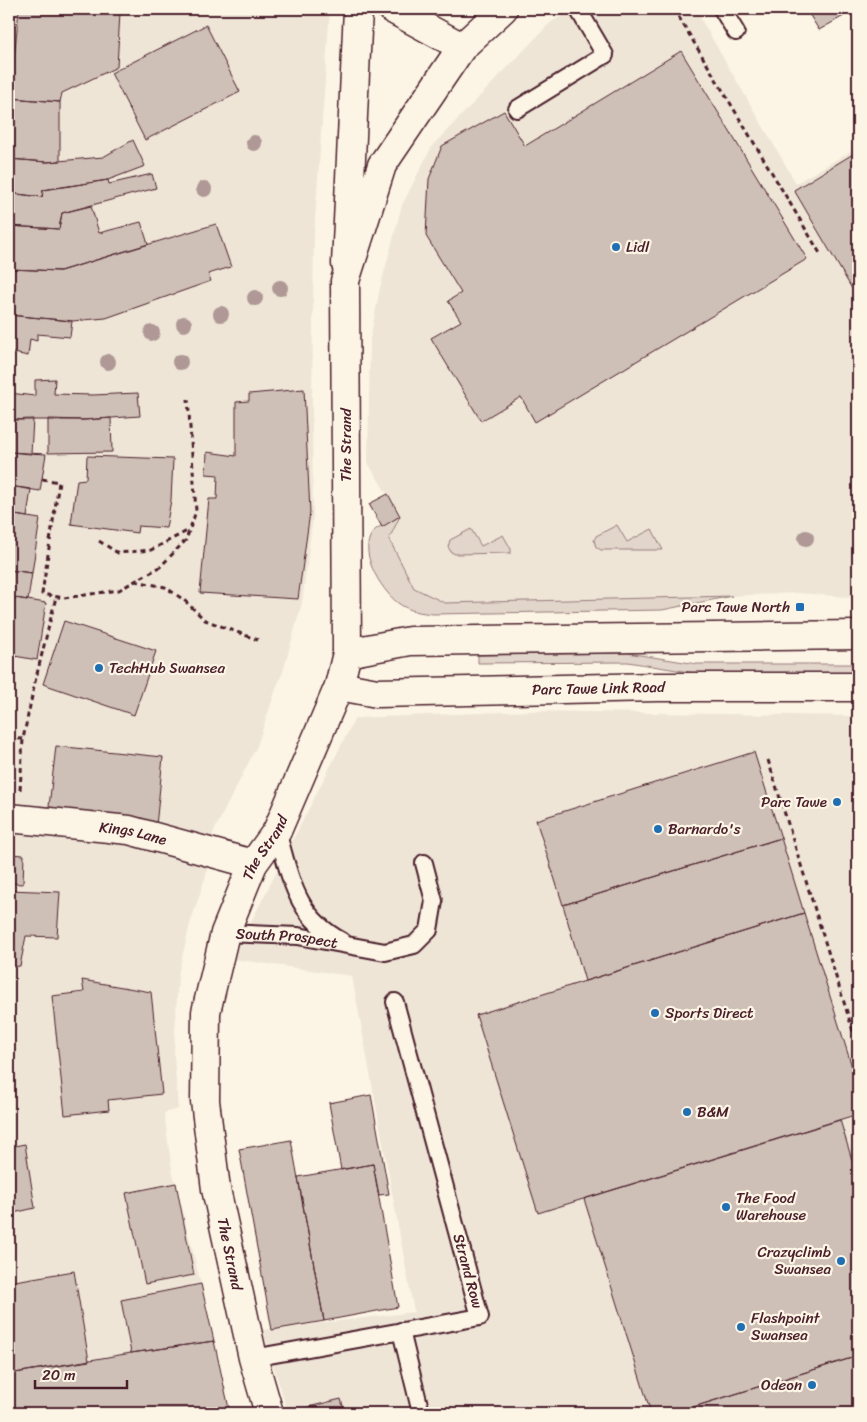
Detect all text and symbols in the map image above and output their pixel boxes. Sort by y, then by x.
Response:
place label: Lidl [626,234,650,260]
marker: Lidl [610,241,622,253]
street label: The Strand [333,407,359,482]
place label: Parc Tawe North [681,594,790,620]
marker: Parc Tawe North [794,601,806,613]
place label: TechHub Swansea [109,655,225,681]
marker: TechHub Swansea [93,662,105,674]
street label: Parc Tawe Link Road [532,674,666,703]
place label: Parc Tawe [761,789,827,815]
marker: Parc Tawe [831,796,843,808]
street label: The Strand [235,810,296,884]
street label: Kings Lane [98,814,170,853]
place label: Barnardo's [668,816,741,842]
marker: Barnardo's [652,823,664,835]
street label: South Prospect [235,920,340,956]
place label: Sports Direct [665,1000,754,1026]
marker: Sports Direct [649,1007,661,1019]
place label: B&M [697,1099,729,1125]
marker: B&M [681,1106,693,1118]
place label: The Food Warehouse [736,1185,806,1228]
marker: The Food Warehouse [720,1201,732,1213]
street label: The Strand [210,1215,251,1294]
street label: Strand Row [446,1231,491,1312]
place label: Crazyclimb Swansea [757,1239,831,1282]
marker: Crazyclimb Swansea [835,1255,847,1267]
place label: Flashpoint Swansea [751,1305,821,1348]
marker: Flashpoint Swansea [735,1321,747,1333]
scale bar [35,1357,128,1389]
text: 20 m [42,1362,76,1388]
place label: Odeon [761,1372,802,1398]
marker: Odeon [806,1379,818,1391]

